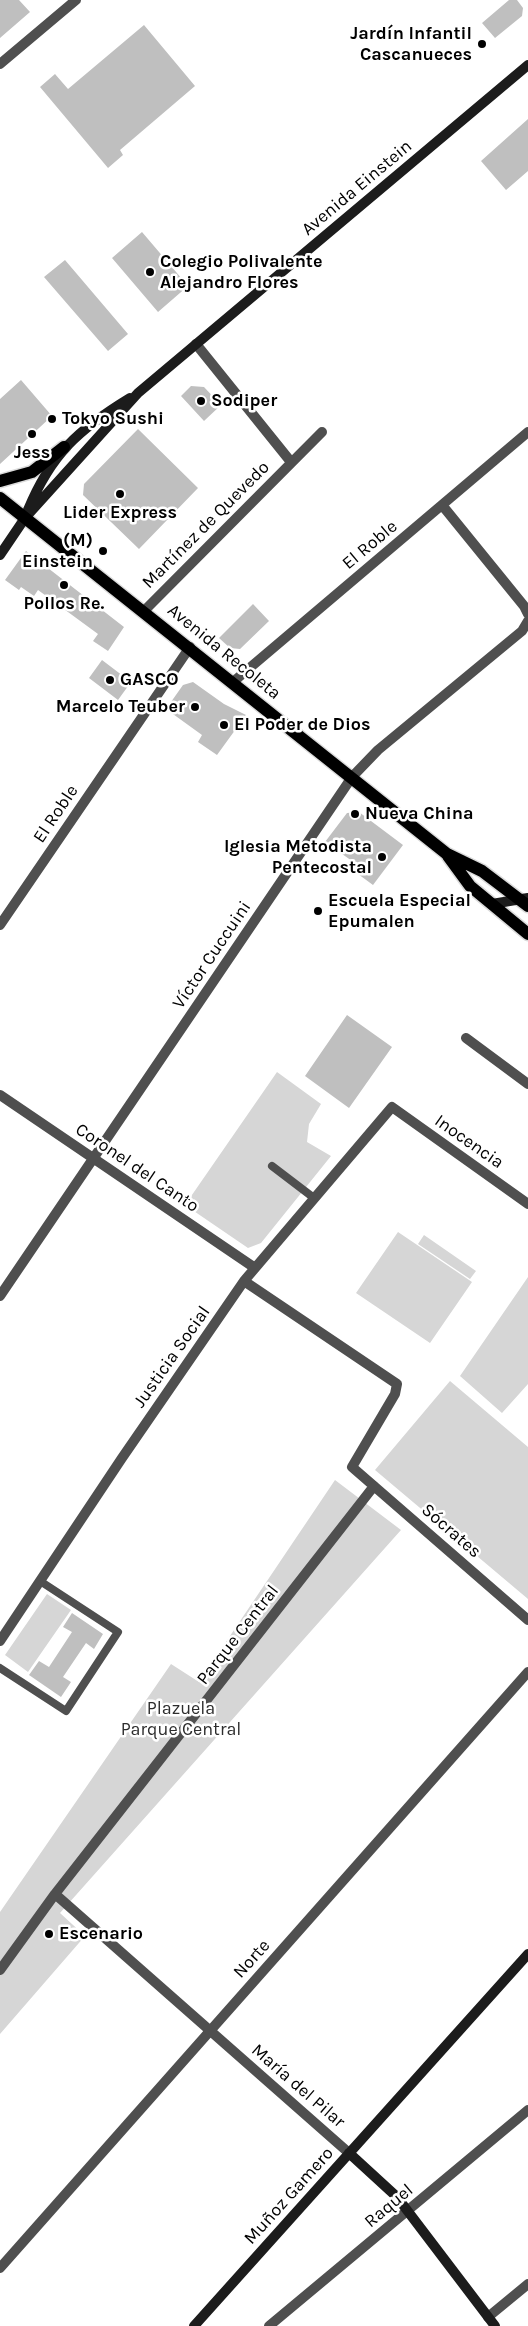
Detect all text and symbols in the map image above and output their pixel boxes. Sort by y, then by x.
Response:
place label: Jardín Infantil Cascanueces [350,23,472,66]
marker: Jardín Infantil Cascanueces [476,38,488,50]
street label: Avenida Einstein [297,136,417,240]
place label: Colegio Polivalente Alejandro Flores [160,251,323,294]
marker: Colegio Polivalente Alejandro Flores [144,266,156,278]
place label: Sodiper [211,390,277,412]
marker: Sodiper [195,395,207,407]
place label: Tokyo Sushi [62,408,164,430]
marker: Tokyo Sushi [46,413,58,425]
marker: Jess [26,428,38,440]
place label: Jess [14,442,50,464]
street label: Martínez de Quevedo [138,457,274,593]
marker: Lider Express [114,488,126,500]
place label: Lider Express [63,502,177,524]
street label: El Roble [338,516,402,574]
place label: (M) Einstein [22,530,93,572]
marker: (M) Einstein [97,545,109,557]
marker: Pollos Re. [58,579,70,591]
place label: Pollos Re. [24,593,104,615]
street label: Avenida Recoleta [163,600,285,704]
place label: GASCO [120,669,179,691]
marker: GASCO [104,674,116,686]
place label: Marcelo Teuber [56,696,185,718]
marker: Marcelo Teuber [189,701,201,713]
place label: El Poder de Dios [234,714,371,736]
marker: El Poder de Dios [218,719,230,731]
street label: El Roble [29,781,83,847]
place label: Nueva China [365,803,473,825]
marker: Nueva China [349,808,361,820]
place label: Iglesia Metodista Pentecostal [224,836,372,879]
marker: Iglesia Metodista Pentecostal [376,851,388,863]
place label: Escuela Especial Epumalen [328,890,471,932]
street label: Víctor Cuccuini [168,897,256,1013]
marker: Escuela Especial Epumalen [312,905,324,917]
street label: Inocencia [430,1110,508,1174]
street label: Coronel del Canto [71,1119,203,1217]
street label: Justicia Social [129,1302,215,1412]
street label: Sócrates [417,1499,485,1563]
street label: Parque Central [192,1581,284,1689]
park label: Plazuela Parque Central [121,1698,241,1740]
place label: Escenario [59,1923,143,1945]
marker: Escenario [43,1928,55,1940]
street label: Norte [229,1935,275,1983]
street label: María del Pilar [247,2039,349,2133]
street label: Muñoz Gamero [240,2143,338,2249]
street label: Raquel [360,2180,418,2232]

